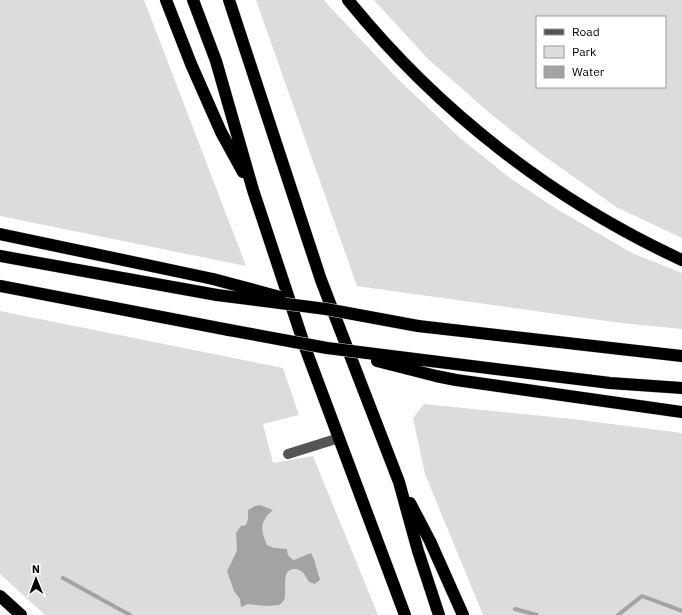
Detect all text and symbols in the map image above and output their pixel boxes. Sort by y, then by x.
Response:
legend [536,16,666,88]
text: Road [572,24,600,39]
text: Park [572,44,597,59]
text: Water [572,64,605,79]
north arrow [16,559,56,599]
text: N [32,562,40,576]

